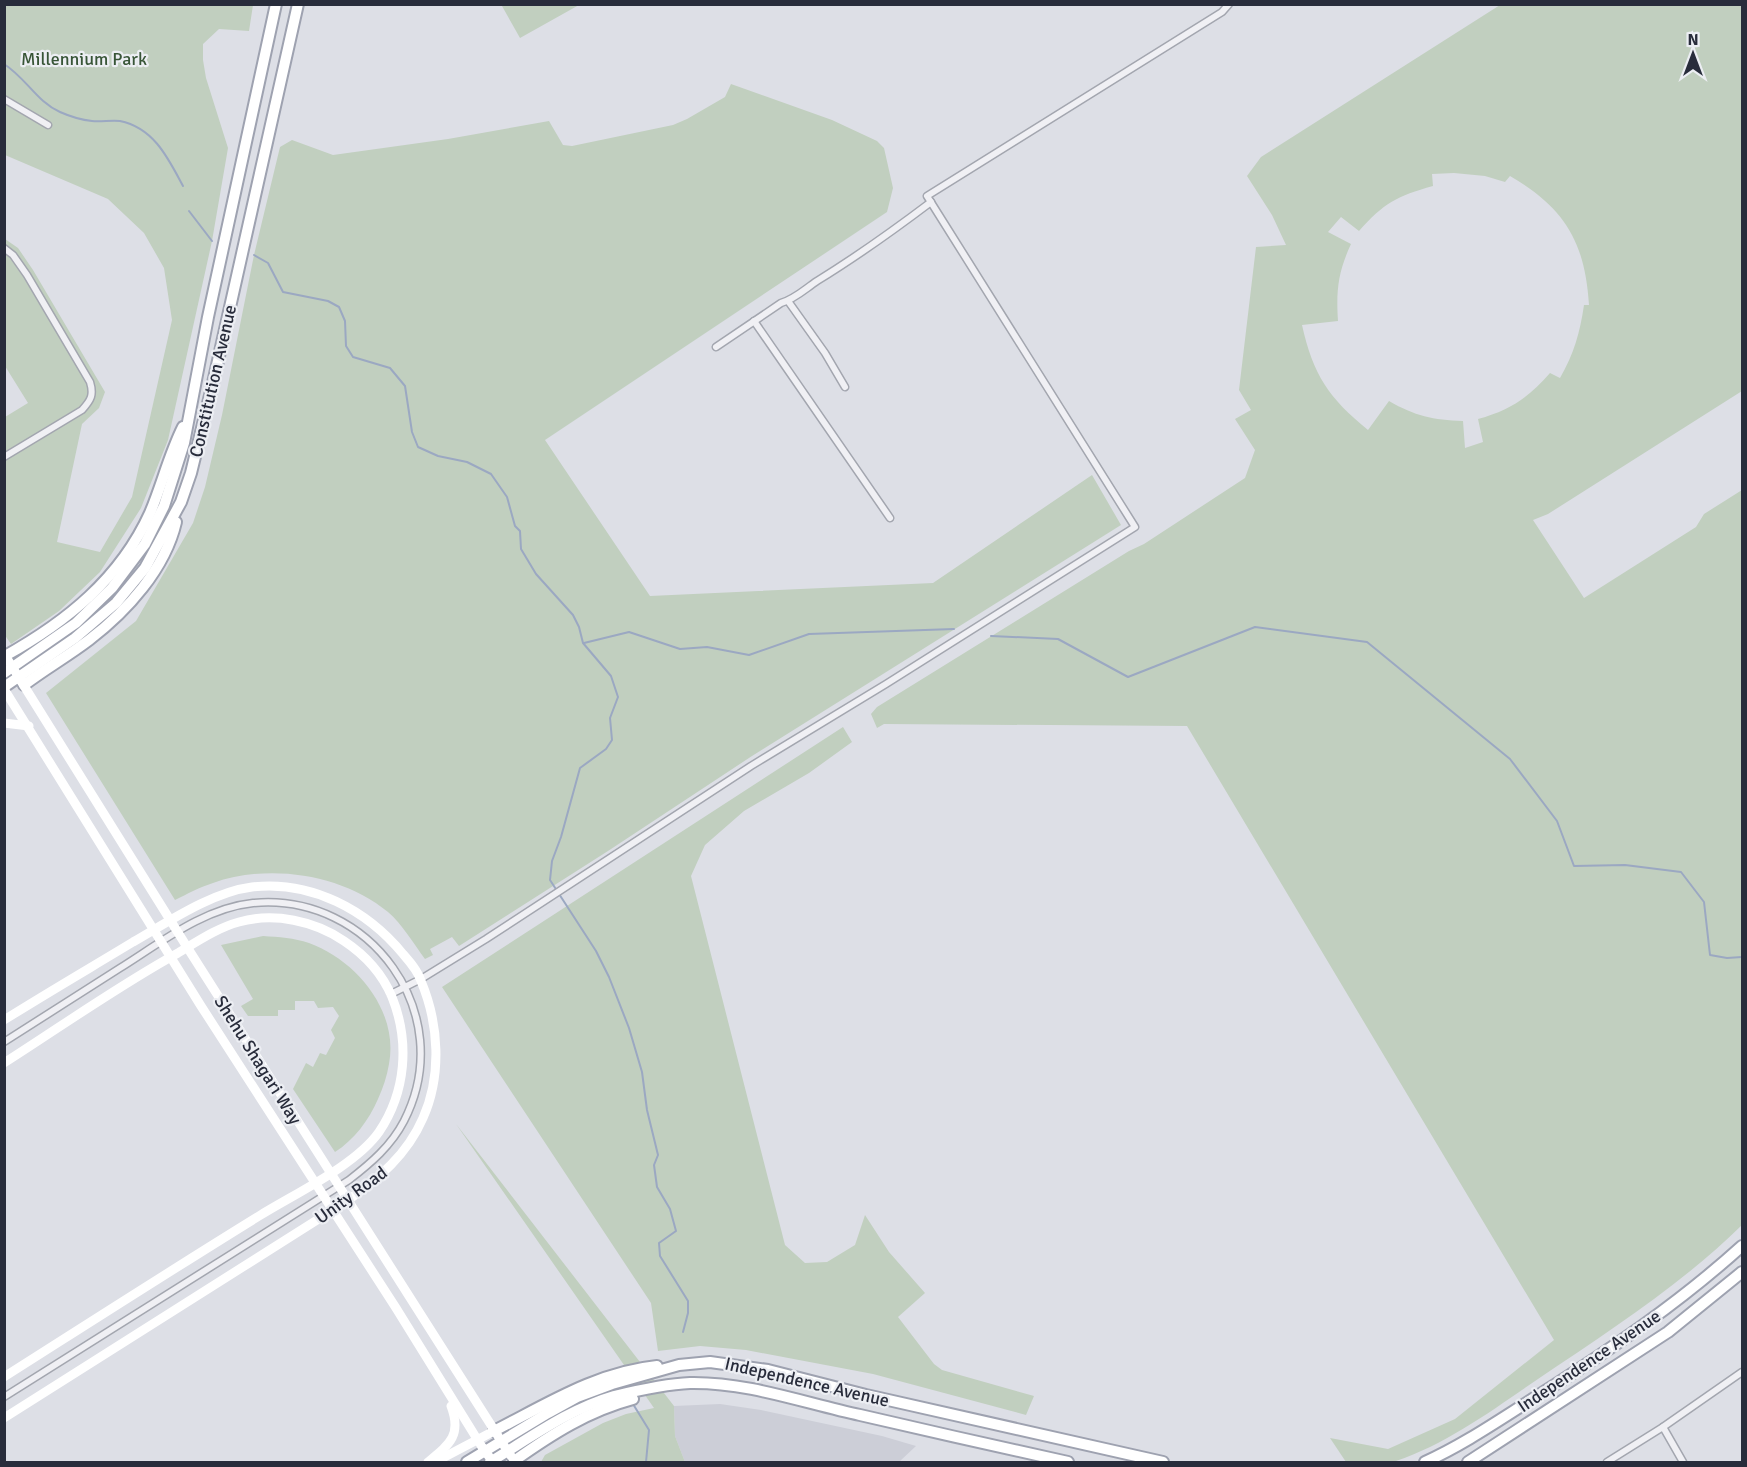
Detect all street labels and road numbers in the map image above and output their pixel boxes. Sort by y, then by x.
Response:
street label: Constitution Avenue [185,303,241,459]
street label: Shehu Shagari Way [210,992,307,1129]
street label: Unity Road [311,1161,391,1229]
street label: Independence Avenue [1513,1305,1665,1417]
street label: Independence Avenue [723,1352,891,1412]

